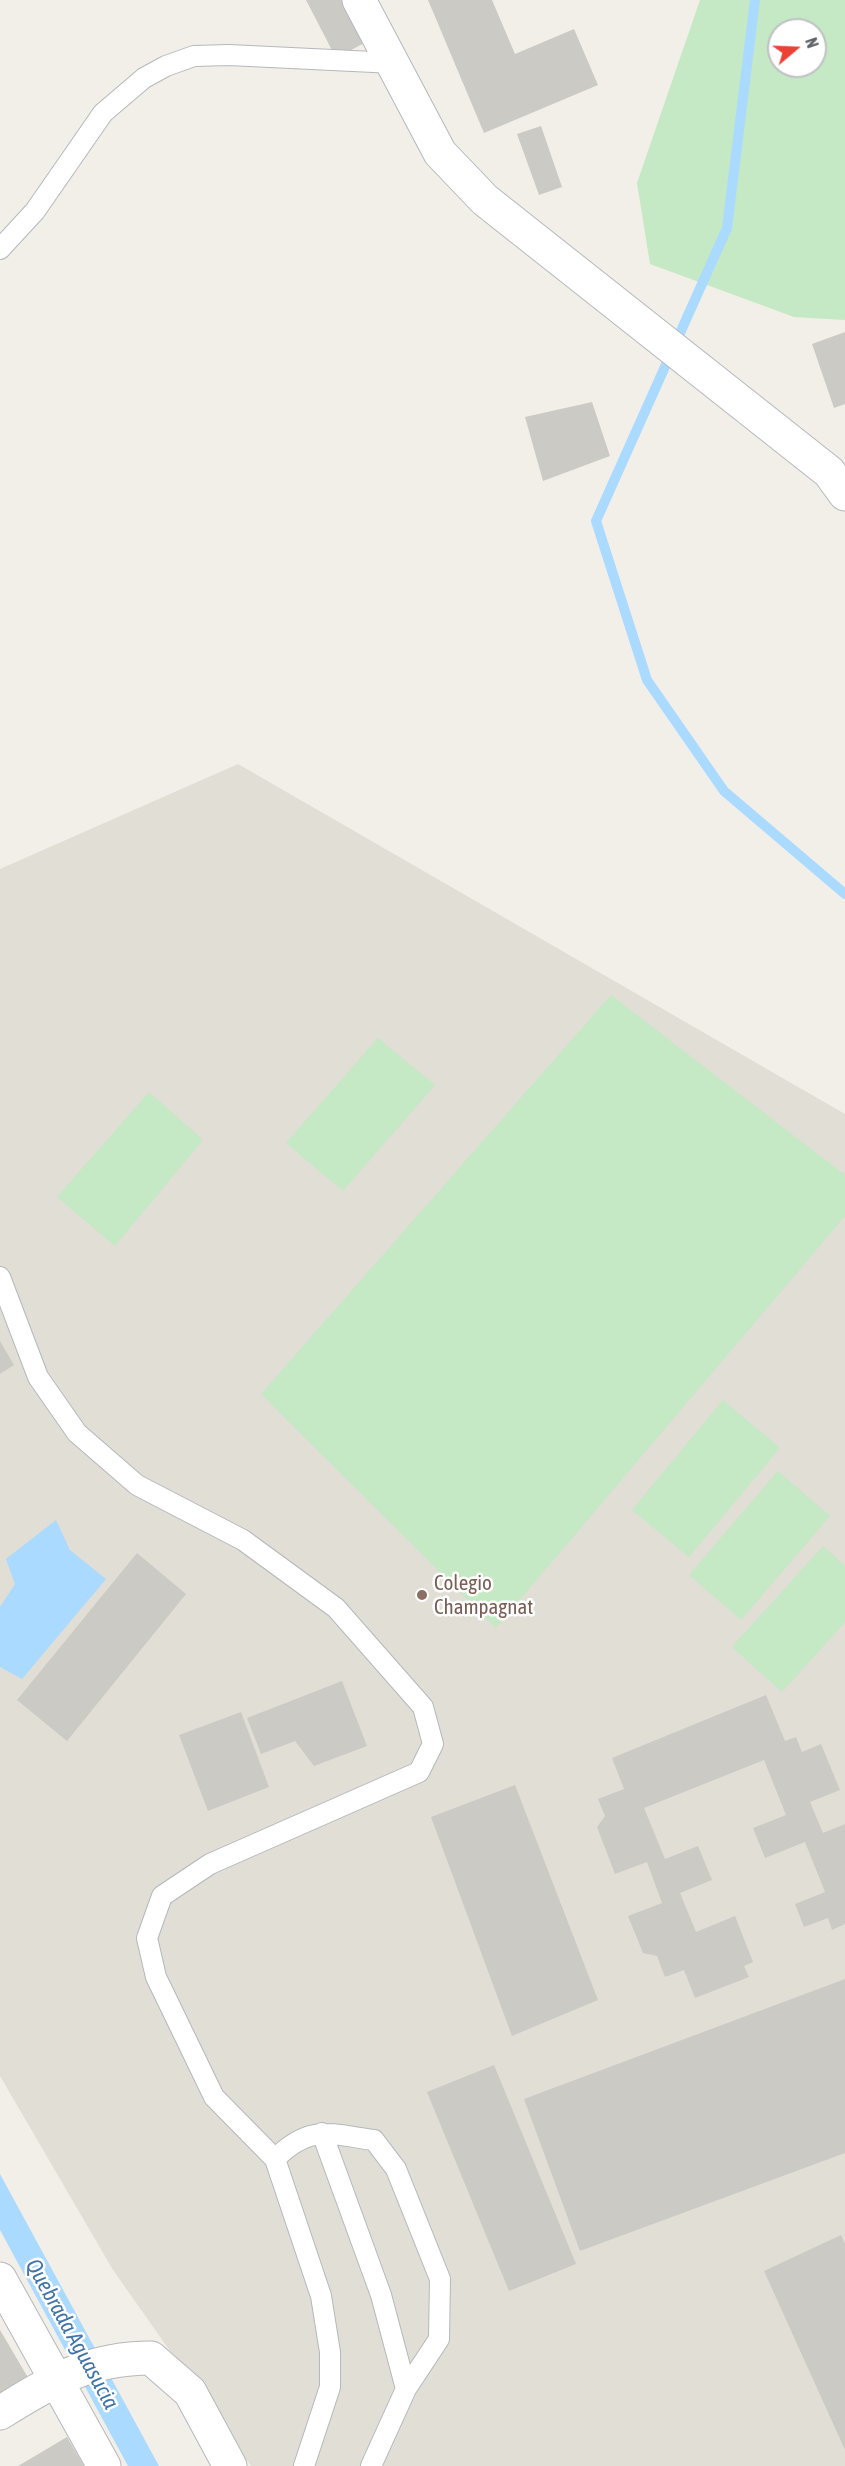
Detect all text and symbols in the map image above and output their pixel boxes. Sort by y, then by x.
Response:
north arrow [767,18,827,78]
text: N [802,35,822,50]
place label: Colegio Champagnat [434,1570,533,1620]
marker: Colegio Champagnat [415,1588,429,1602]
water label: Quebrada Aguasucia [20,2254,124,2414]

